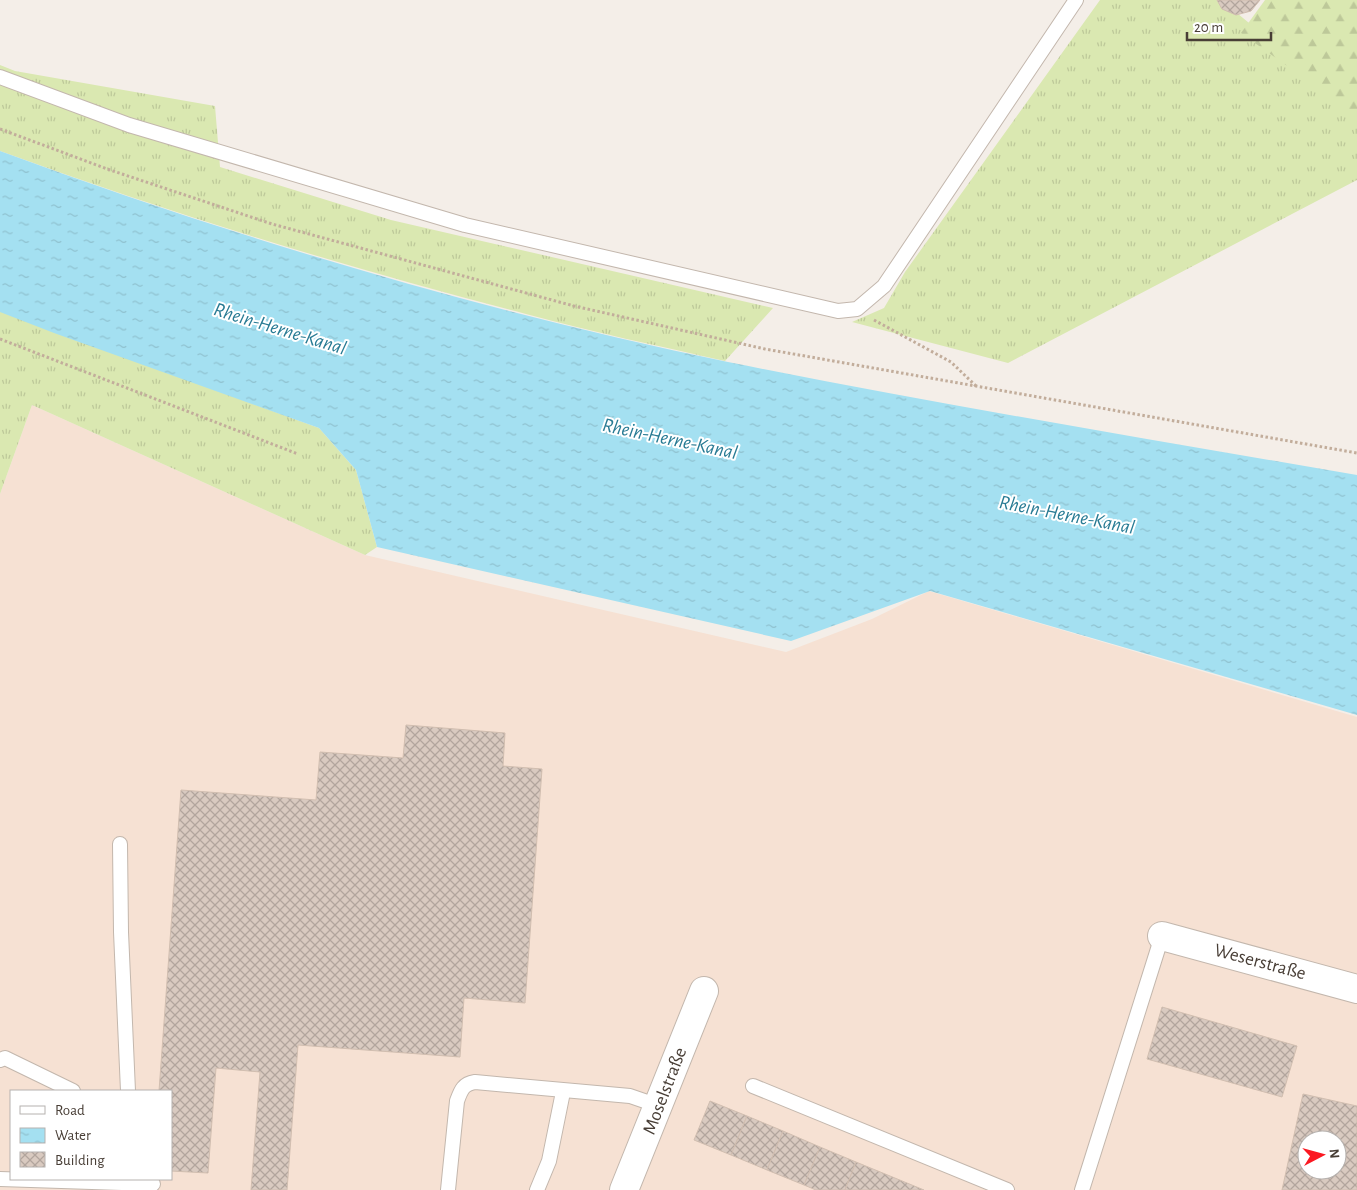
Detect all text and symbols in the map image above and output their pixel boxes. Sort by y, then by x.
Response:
scale bar [1187,10,1271,42]
text: 20 m [1194,20,1223,35]
water label: Rhein-Herne-Kanal [211,299,349,359]
water label: Rhein-Herne-Kanal [601,415,739,463]
water label: Rhein-Herne-Kanal [998,492,1137,538]
street label: Weserstraße [1212,941,1308,983]
street label: Moselstraße [640,1045,690,1137]
legend [10,1090,172,1180]
text: Road [55,1103,85,1118]
text: Water [55,1128,91,1143]
north arrow [1297,1130,1347,1180]
text: N [1326,1148,1341,1159]
text: Building [55,1153,105,1168]

